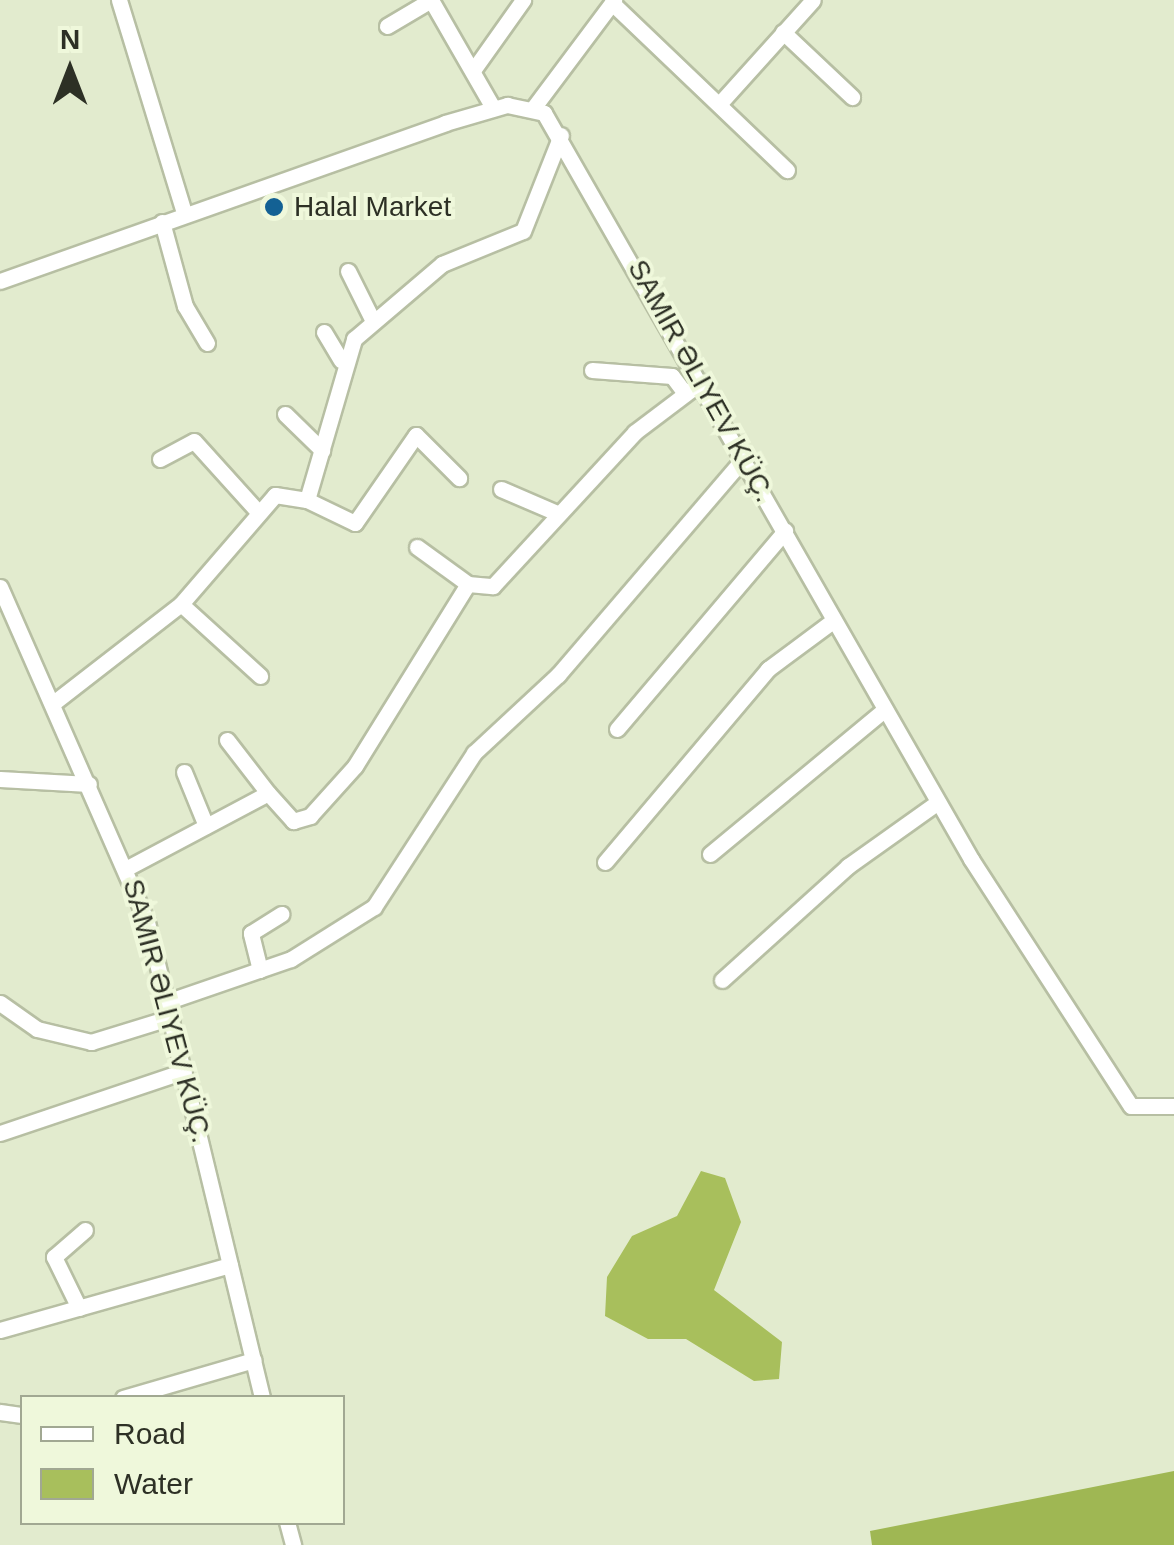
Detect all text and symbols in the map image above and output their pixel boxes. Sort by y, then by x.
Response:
north arrow [20,20,120,120]
text: N [60,24,80,55]
place label: Halal Market [294,190,451,224]
marker: Halal Market [263,196,285,218]
street label: SAMIR ƏLIYEV KÜÇ. [620,254,782,508]
street label: SAMIR ƏLIYEV KÜÇ. [116,875,218,1147]
legend [20,1395,345,1525]
text: Road [114,1417,186,1450]
text: Water [114,1467,193,1500]

